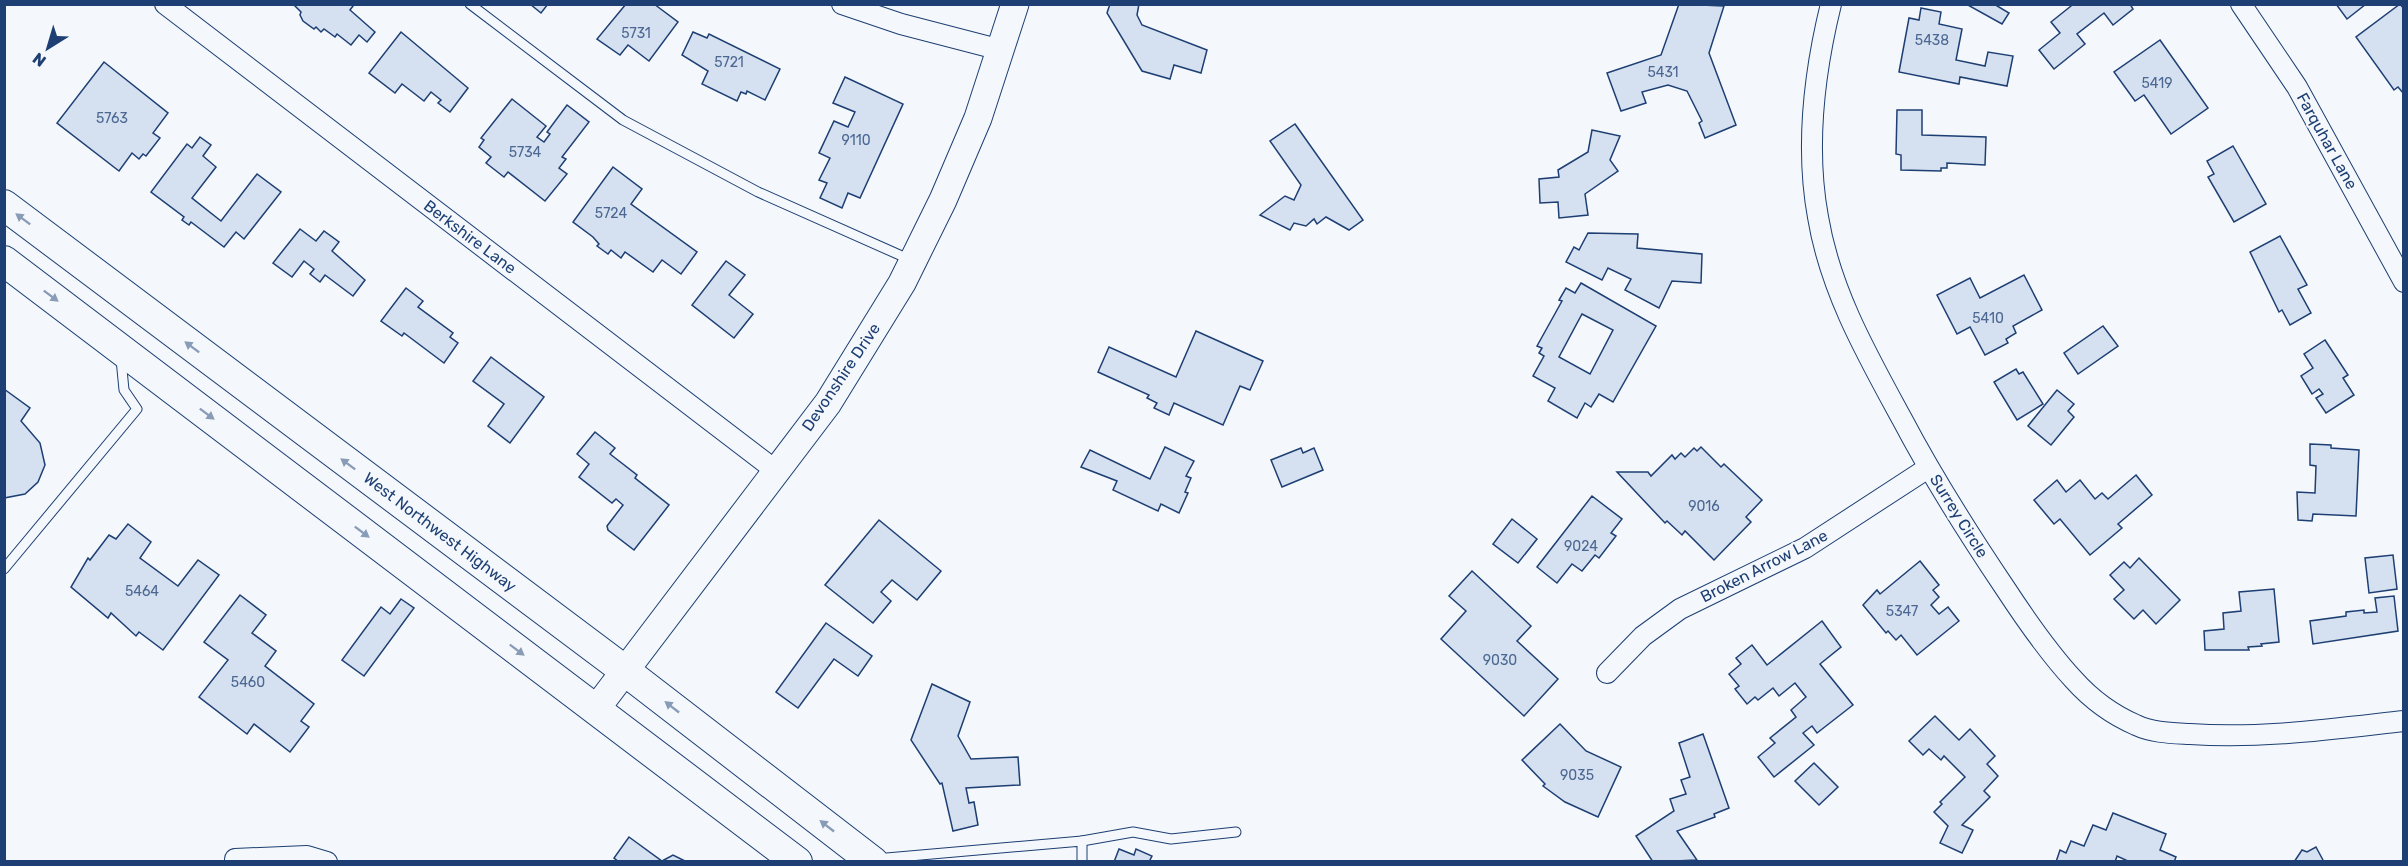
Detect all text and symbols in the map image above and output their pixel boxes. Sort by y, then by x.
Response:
north arrow [18,18,78,78]
house number: 5731 [621,25,651,42]
house number: 5438 [1915,32,1949,49]
text: N [29,49,50,71]
house number: 5721 [714,54,744,71]
house number: 5431 [1647,64,1679,81]
house number: 5419 [2141,75,2173,92]
street label: Farquhar Lane [2293,89,2361,193]
house number: 5763 [96,110,128,127]
house number: 9110 [841,132,871,149]
house number: 5734 [509,144,542,161]
street label: Berkshire Lane [420,196,520,278]
house number: 5724 [595,205,627,222]
one-way arrow [15,213,31,226]
one-way arrow [44,290,59,302]
house number: 5410 [1972,310,2004,327]
street label: Devonshire Drive [798,319,884,435]
one-way arrow [185,342,200,354]
one-way arrow [198,408,214,420]
one-way arrow [341,458,357,470]
street label: West Northwest Highway [360,468,520,596]
street label: Surrey Circle [1926,471,1992,561]
house number: 9016 [1688,498,1720,515]
one-way arrow [354,526,370,538]
street label: Broken Arrow Lane [1697,526,1831,606]
house number: 9024 [1564,538,1598,555]
house number: 5464 [125,583,159,600]
house number: 5347 [1886,603,1918,620]
one-way arrow [509,644,525,656]
house number: 9030 [1483,652,1517,669]
house number: 5460 [231,674,265,691]
one-way arrow [665,702,680,714]
house number: 9035 [1560,767,1594,784]
one-way arrow [819,820,835,832]

